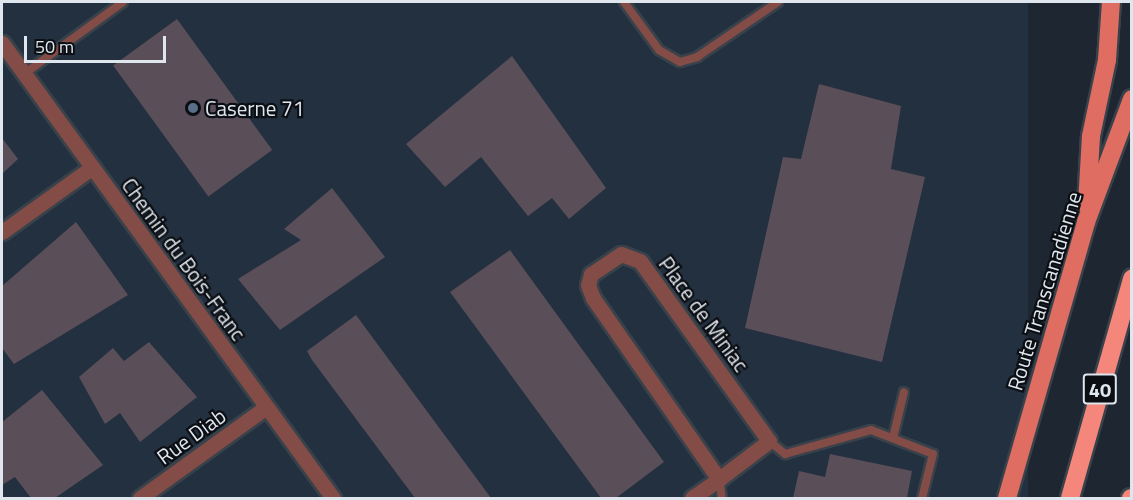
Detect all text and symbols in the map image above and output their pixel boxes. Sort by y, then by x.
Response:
scale bar [27,24,170,62]
text: 50 m [35,33,74,60]
place label: Caserne 71 [205,95,305,121]
marker: Caserne 71 [186,101,200,115]
street label: Chemin du Bois-Franc [117,173,251,345]
street label: Route Transcanadienne [1002,189,1086,393]
street label: Place de Miniac [654,251,754,377]
road number: 40 [1082,372,1118,406]
street label: Rue Diab [152,403,230,469]

